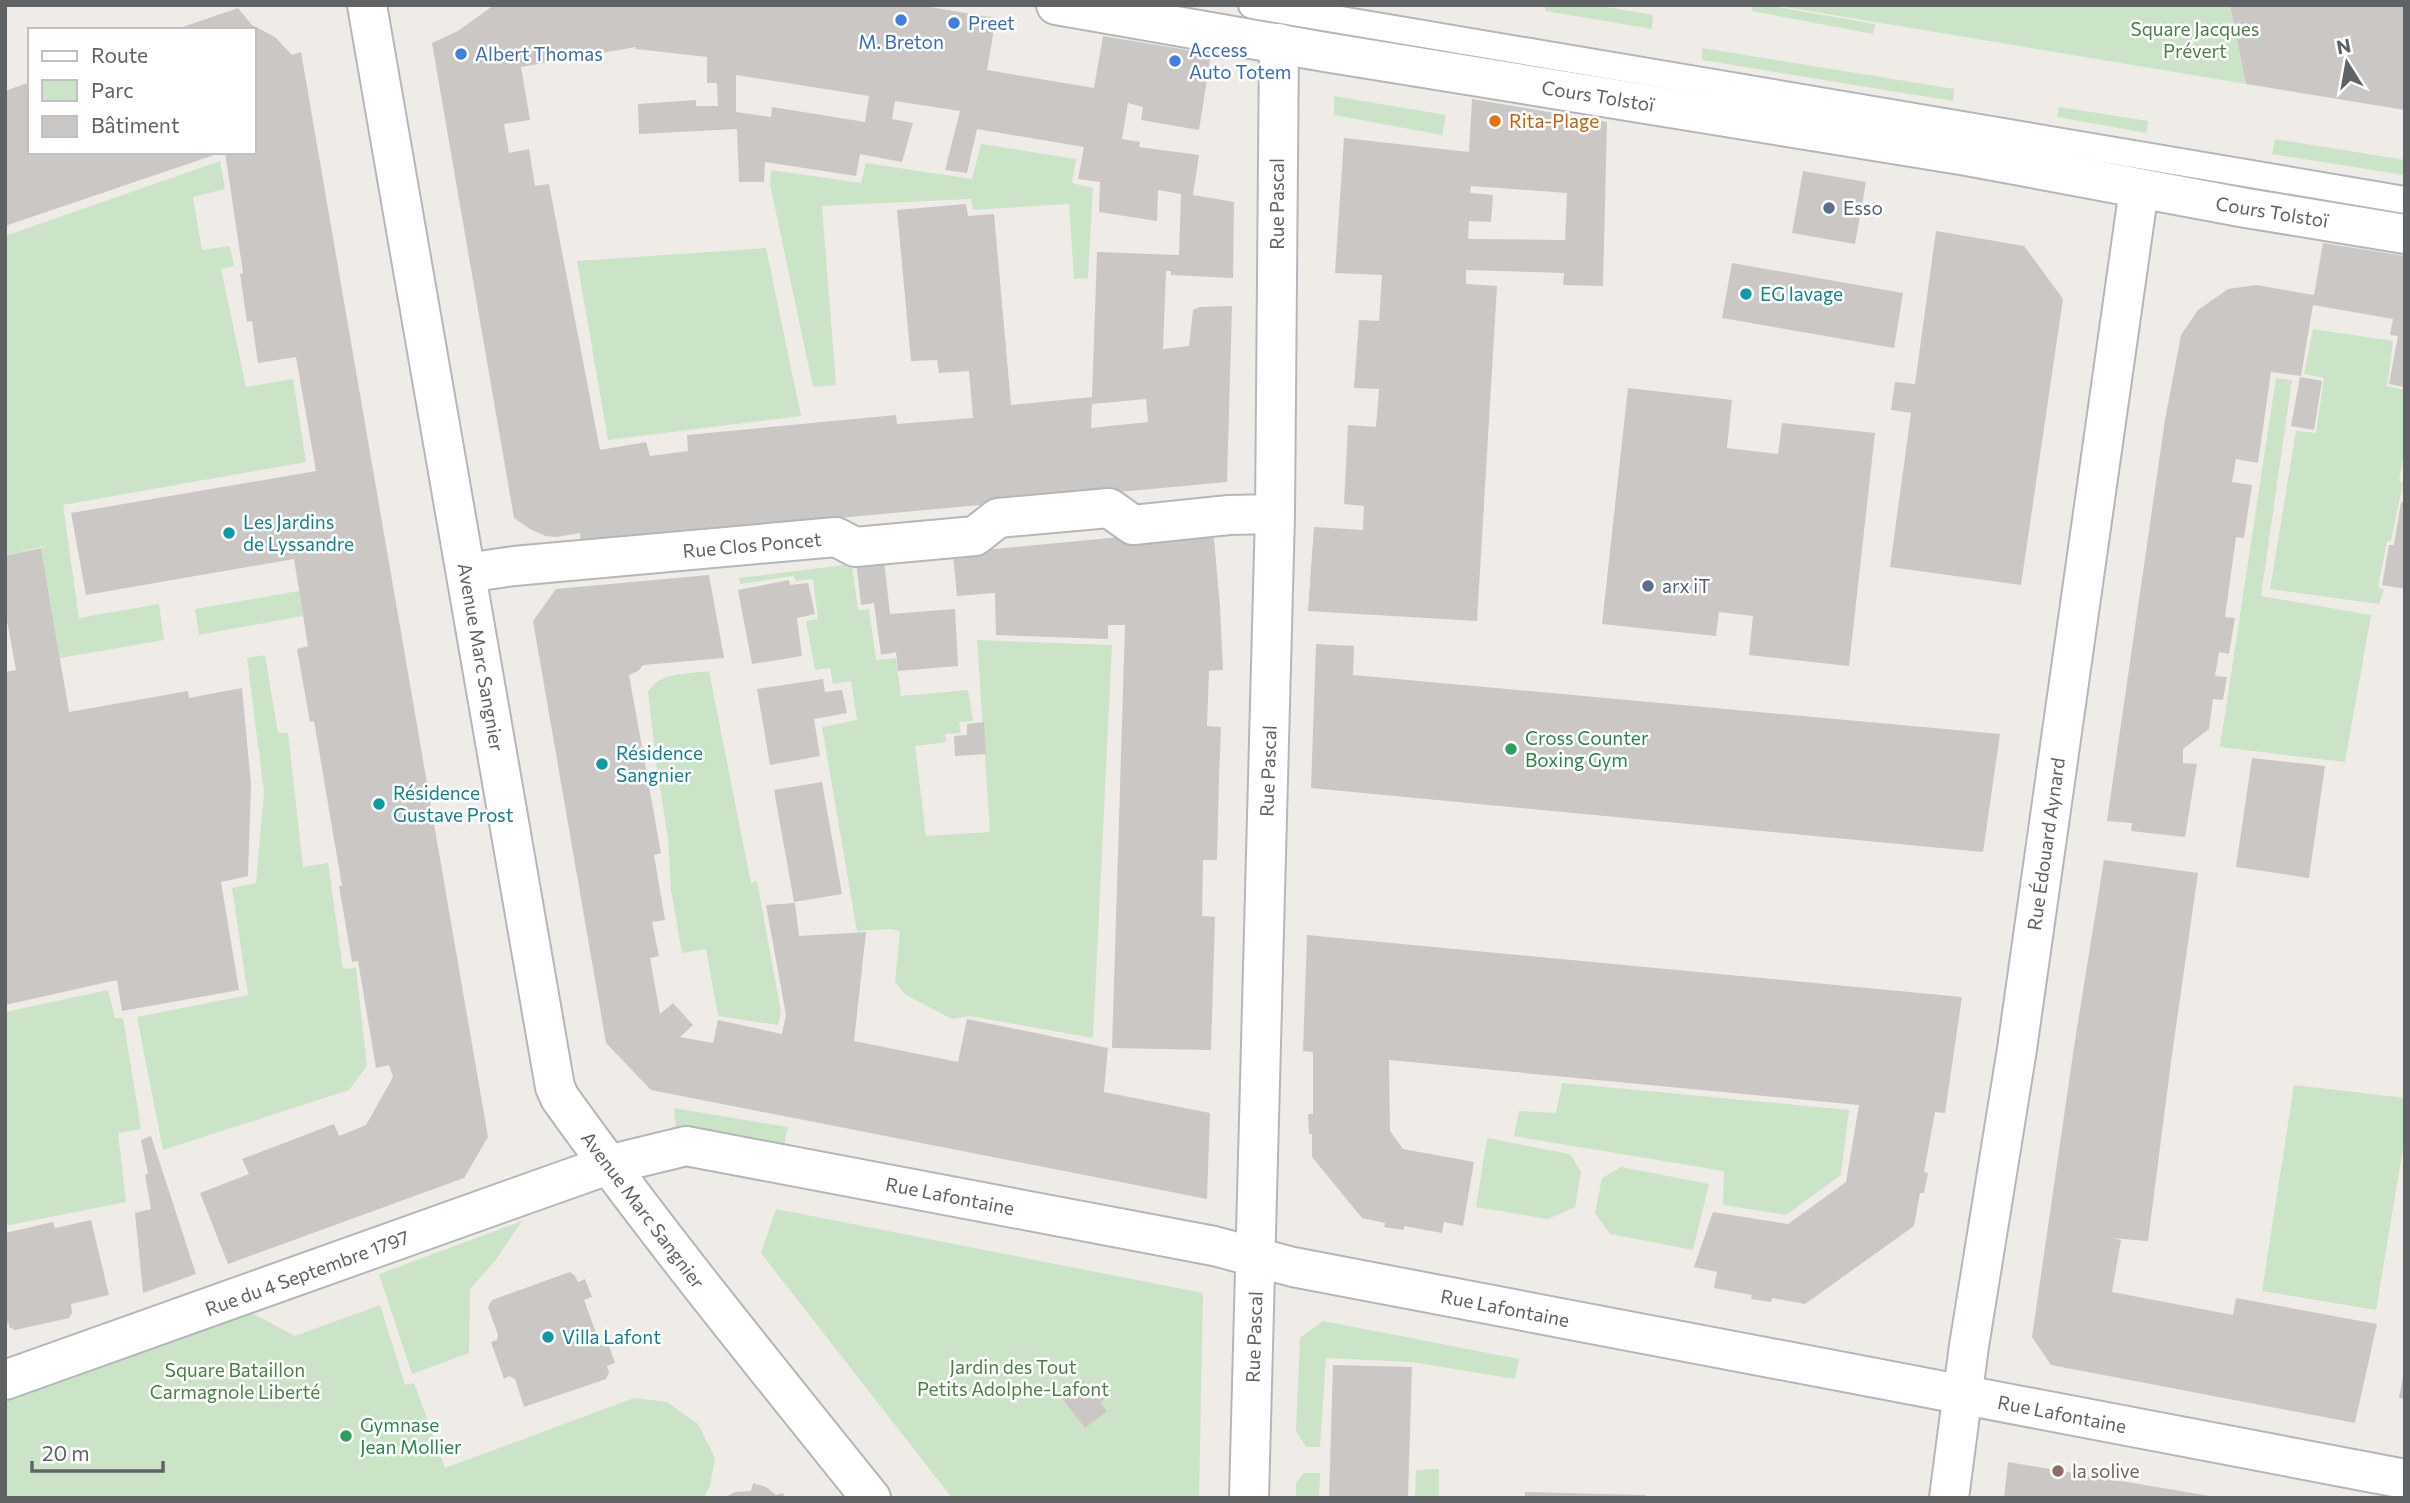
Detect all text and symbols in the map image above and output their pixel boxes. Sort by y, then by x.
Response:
place label: Preet [968,11,1015,34]
marker: M. Breton [893,12,909,28]
marker: Preet [946,15,962,31]
park label: Square Jacques Prévert [2131,17,2259,62]
legend [28,28,256,154]
north arrow [2312,28,2382,98]
place label: M. Breton [858,30,944,53]
text: N [2334,33,2353,58]
place label: Access Auto Totem [1189,38,1291,83]
text: Route [91,42,148,67]
place label: Albert Thomas [475,42,603,65]
marker: Albert Thomas [453,46,469,62]
marker: Access Auto Totem [1167,53,1183,69]
street label: Cours Tolstoï [1540,75,1657,116]
text: Parc [91,77,134,102]
place label: Rita-Plage [1509,109,1599,132]
text: Bâtiment [91,112,180,137]
marker: Rita-Plage [1487,113,1503,129]
street label: Rue Pascal [1265,158,1288,250]
street label: Cours Tolstoï [2214,191,2331,232]
place label: Esso [1843,196,1883,219]
marker: Esso [1821,200,1837,216]
place label: EG lavage [1760,282,1843,305]
marker: EG lavage [1738,286,1754,302]
place label: Les Jardins de Lyssandre [243,510,354,555]
marker: Les Jardins de Lyssandre [221,525,237,541]
street label: Rue Clos Poncet [682,527,822,562]
street label: Avenue Marc Sangnier [454,561,509,753]
place label: arx iT [1662,574,1710,597]
marker: arx iT [1640,578,1656,594]
street label: Rue Pascal [1254,725,1281,817]
place label: Cross Counter Boxing Gym [1525,726,1649,771]
place label: Résidence Sangnier [616,741,703,786]
marker: Cross Counter Boxing Gym [1503,741,1519,757]
marker: Résidence Sangnier [594,756,610,772]
street label: Rue Édouard Aynard [2022,756,2069,932]
place label: Résidence Gustave Prost [393,781,514,826]
marker: Résidence Gustave Prost [371,796,387,812]
street label: Avenue Marc Sangnier [577,1127,710,1293]
street label: Rue Lafontaine [884,1172,1016,1219]
street label: Rue du 4 Septembre 1797 [202,1225,412,1320]
street label: Rue Lafontaine [1439,1284,1571,1331]
street label: Rue Pascal [1240,1291,1267,1383]
place label: Villa Lafont [562,1325,661,1348]
marker: Villa Lafont [540,1329,556,1345]
park label: Jardin des Tout Petits Adolphe-Lafont [917,1355,1109,1400]
park label: Square Bataillon Carmagnole Liberté [150,1358,320,1403]
street label: Rue Lafontaine [1996,1390,2128,1437]
place label: Gymnase Jean Mollier [360,1413,462,1458]
marker: Gymnase Jean Mollier [338,1428,354,1444]
scale bar [32,1430,163,1474]
text: 20 m [42,1440,90,1465]
place label: la solive [2072,1459,2140,1482]
marker: la solive [2050,1463,2066,1479]

